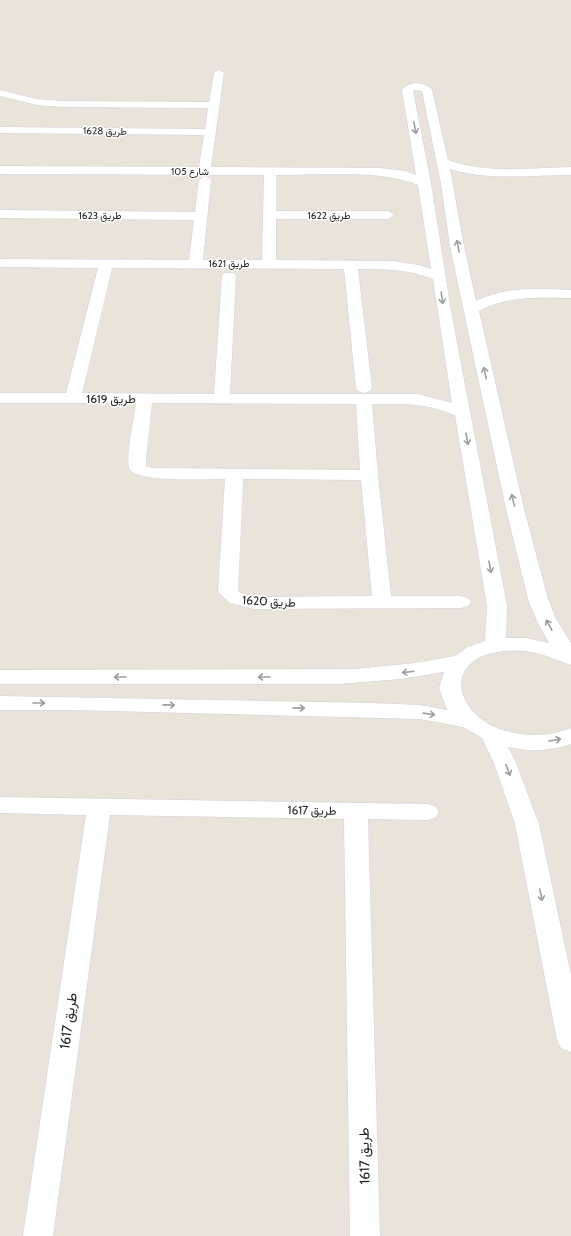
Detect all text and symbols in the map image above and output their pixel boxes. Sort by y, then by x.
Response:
one-way arrow [411,121,419,134]
street label: طريق 1628 [83,124,127,138]
street label: شارع 105 [171,165,209,178]
street label: طريق 1623 [78,209,122,222]
street label: طريق 1622 [308,209,351,222]
one-way arrow [453,240,461,253]
street label: طريق 1621 [209,257,250,270]
one-way arrow [438,291,446,304]
one-way arrow [481,367,489,380]
street label: طريق 1619 [86,391,136,407]
one-way arrow [463,433,471,446]
one-way arrow [509,494,517,507]
one-way arrow [486,560,494,573]
street label: طريق 1620 [242,592,296,611]
one-way arrow [545,619,552,631]
one-way arrow [402,668,415,676]
one-way arrow [114,673,127,681]
one-way arrow [258,673,271,681]
one-way arrow [32,699,45,707]
one-way arrow [162,701,175,709]
one-way arrow [292,704,305,712]
one-way arrow [422,710,435,718]
one-way arrow [548,736,561,744]
one-way arrow [505,763,513,775]
street label: طريق 1617 [287,802,337,819]
one-way arrow [538,888,546,901]
street label: طريق 1617 [55,992,81,1050]
street label: طريق 1617 [355,1127,373,1185]

